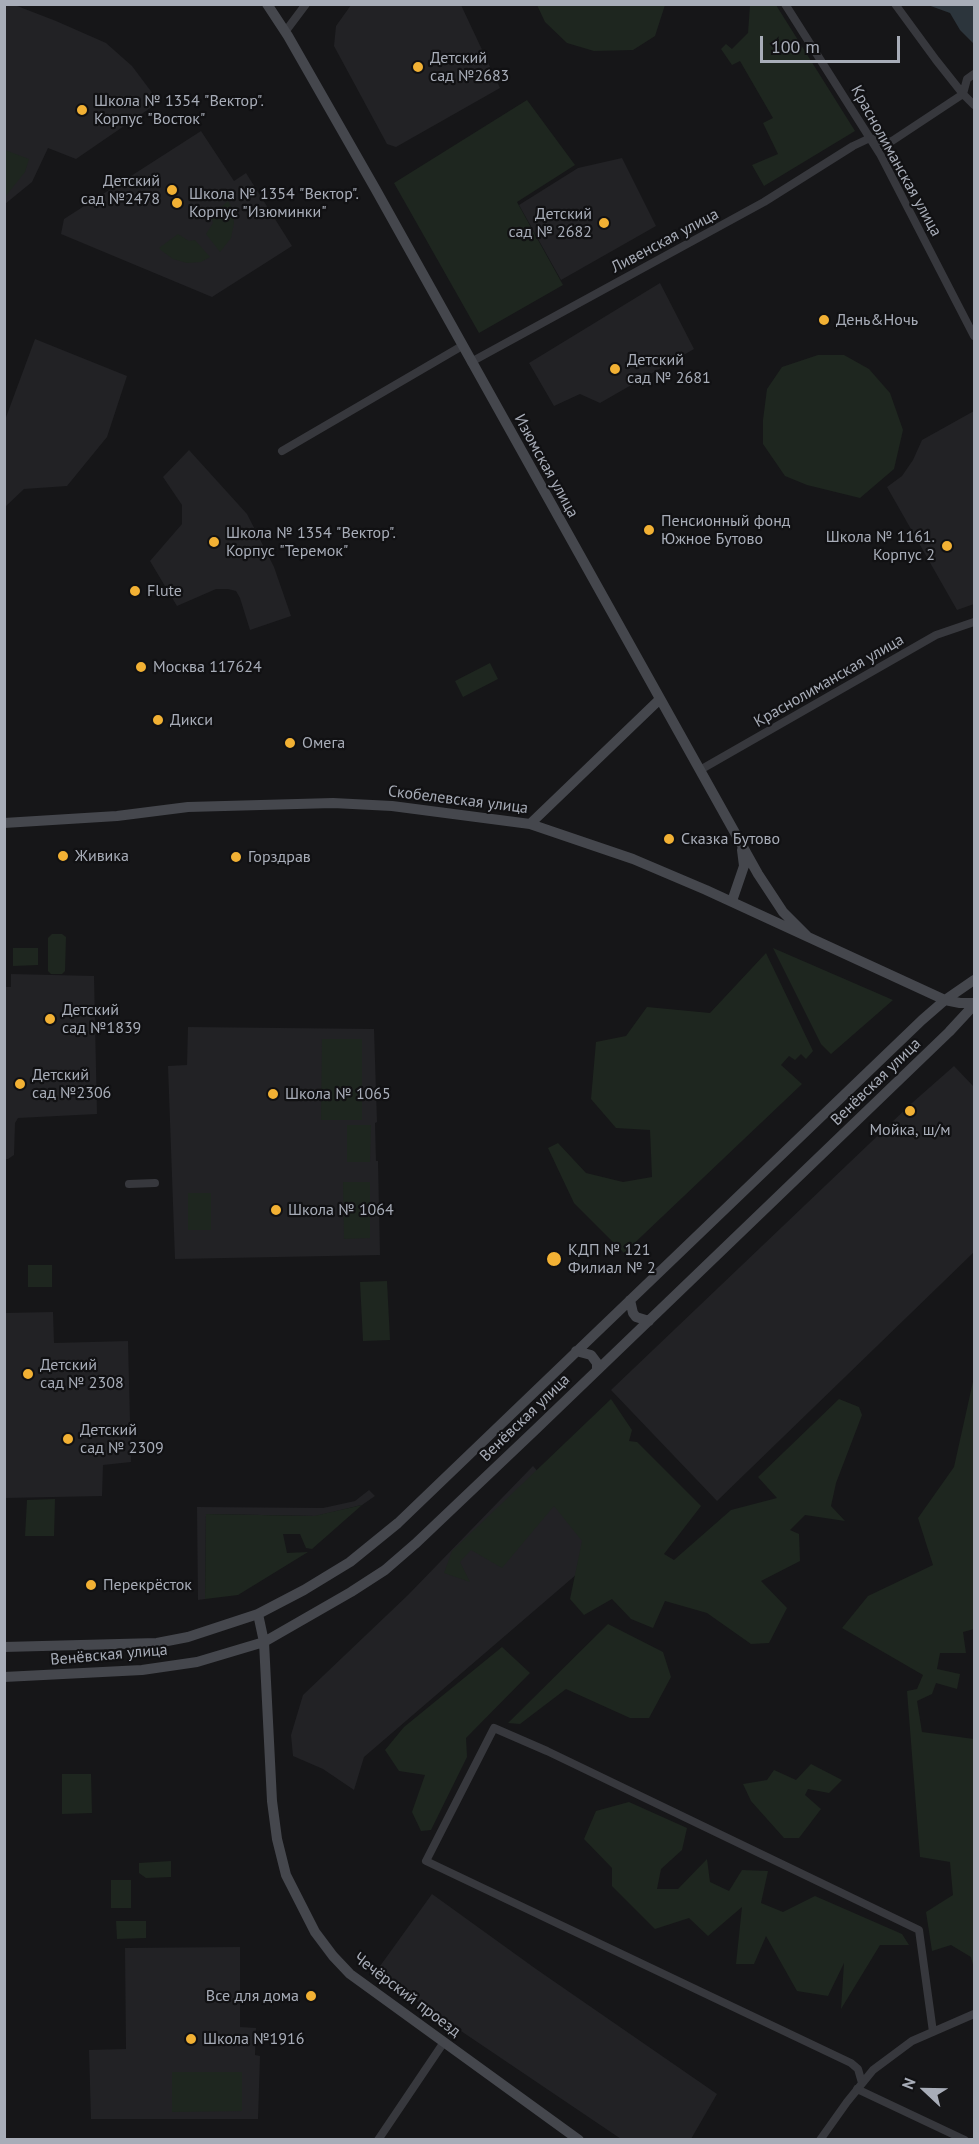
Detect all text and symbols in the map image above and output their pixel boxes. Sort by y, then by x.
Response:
scale bar [763,24,902,62]
text: 100 m [771,35,820,58]
place label: Детский сад №2683 [430,48,509,86]
marker: Детский сад №2683 [411,60,425,74]
street label: Краснолиманская улица [846,82,946,240]
place label: Школа № 1354 "Вектор". Корпус "Восток" [94,91,264,129]
marker: Школа № 1354 "Вектор". Корпус "Восток" [75,103,89,117]
place label: Детский сад №2478 [81,171,160,209]
marker: Детский сад №2478 [165,183,179,197]
place label: Школа № 1354 "Вектор". Корпус "Изюминки" [189,184,359,222]
marker: Школа № 1354 "Вектор". Корпус "Изюминки" [170,196,184,210]
place label: Детский сад № 2682 [508,204,592,242]
street label: Ливенская улица [608,205,722,277]
marker: Детский сад № 2682 [597,216,611,230]
place label: День&Ночь [836,310,918,330]
marker: День&Ночь [817,313,831,327]
place label: Детский сад № 2681 [627,350,711,388]
marker: Детский сад № 2681 [608,362,622,376]
street label: Изюмская улица [510,411,582,521]
place label: Пенсионный фонд Южное Бутово [661,511,790,549]
place label: Школа № 1354 "Вектор". Корпус "Теремок" [226,523,396,561]
marker: Пенсионный фонд Южное Бутово [642,523,656,537]
place label: Школа № 1161. Корпус 2 [826,527,935,565]
marker: Школа № 1354 "Вектор". Корпус "Теремок" [207,535,221,549]
marker: Школа № 1161. Корпус 2 [940,539,954,553]
place label: Flute [147,581,182,601]
marker: Flute [128,584,142,598]
street label: Краснолиманская улица [751,630,907,732]
place label: Москва 117624 [153,657,262,677]
marker: Москва 117624 [134,660,148,674]
place label: Дикси [170,710,213,730]
marker: Дикси [151,713,165,727]
place label: Омега [302,733,345,753]
marker: Омега [283,736,297,750]
street label: Скобелевская улица [387,782,529,818]
place label: Сказка Бутово [681,829,780,849]
marker: Сказка Бутово [662,832,676,846]
place label: Живика [75,846,129,866]
place label: Горздрав [248,847,311,867]
marker: Живика [56,849,70,863]
marker: Горздрав [229,850,243,864]
place label: Детский сад №1839 [62,1000,141,1038]
marker: Детский сад №1839 [43,1012,57,1026]
street label: Венёвская улица [827,1034,925,1130]
place label: Детский сад №2306 [32,1065,111,1103]
marker: Детский сад №2306 [13,1077,27,1091]
place label: Школа № 1065 [285,1084,391,1104]
marker: Школа № 1065 [266,1087,280,1101]
marker: Мойка, ш/м [903,1104,917,1118]
place label: Мойка, ш/м [869,1120,951,1140]
place label: Школа № 1064 [288,1200,394,1220]
marker: Школа № 1064 [269,1203,283,1217]
place label: КДП № 121 Филиал № 2 [568,1240,656,1278]
marker: КДП № 121 Филиал № 2 [545,1250,563,1268]
place label: Детский сад № 2308 [40,1355,124,1393]
marker: Детский сад № 2308 [21,1367,35,1381]
street label: Венёвская улица [476,1370,574,1466]
place label: Детский сад № 2309 [80,1420,164,1458]
marker: Детский сад № 2309 [61,1432,75,1446]
place label: Перекрёсток [103,1575,192,1595]
marker: Перекрёсток [84,1578,98,1592]
street label: Венёвская улица [50,1640,168,1670]
street label: Чечёрский проезд [350,1949,464,2041]
place label: Все для дома [206,1986,299,2006]
marker: Все для дома [304,1989,318,2003]
place label: Школа №1916 [203,2029,304,2049]
marker: Школа №1916 [184,2032,198,2046]
north arrow [895,2060,955,2120]
text: N [897,2075,920,2092]

